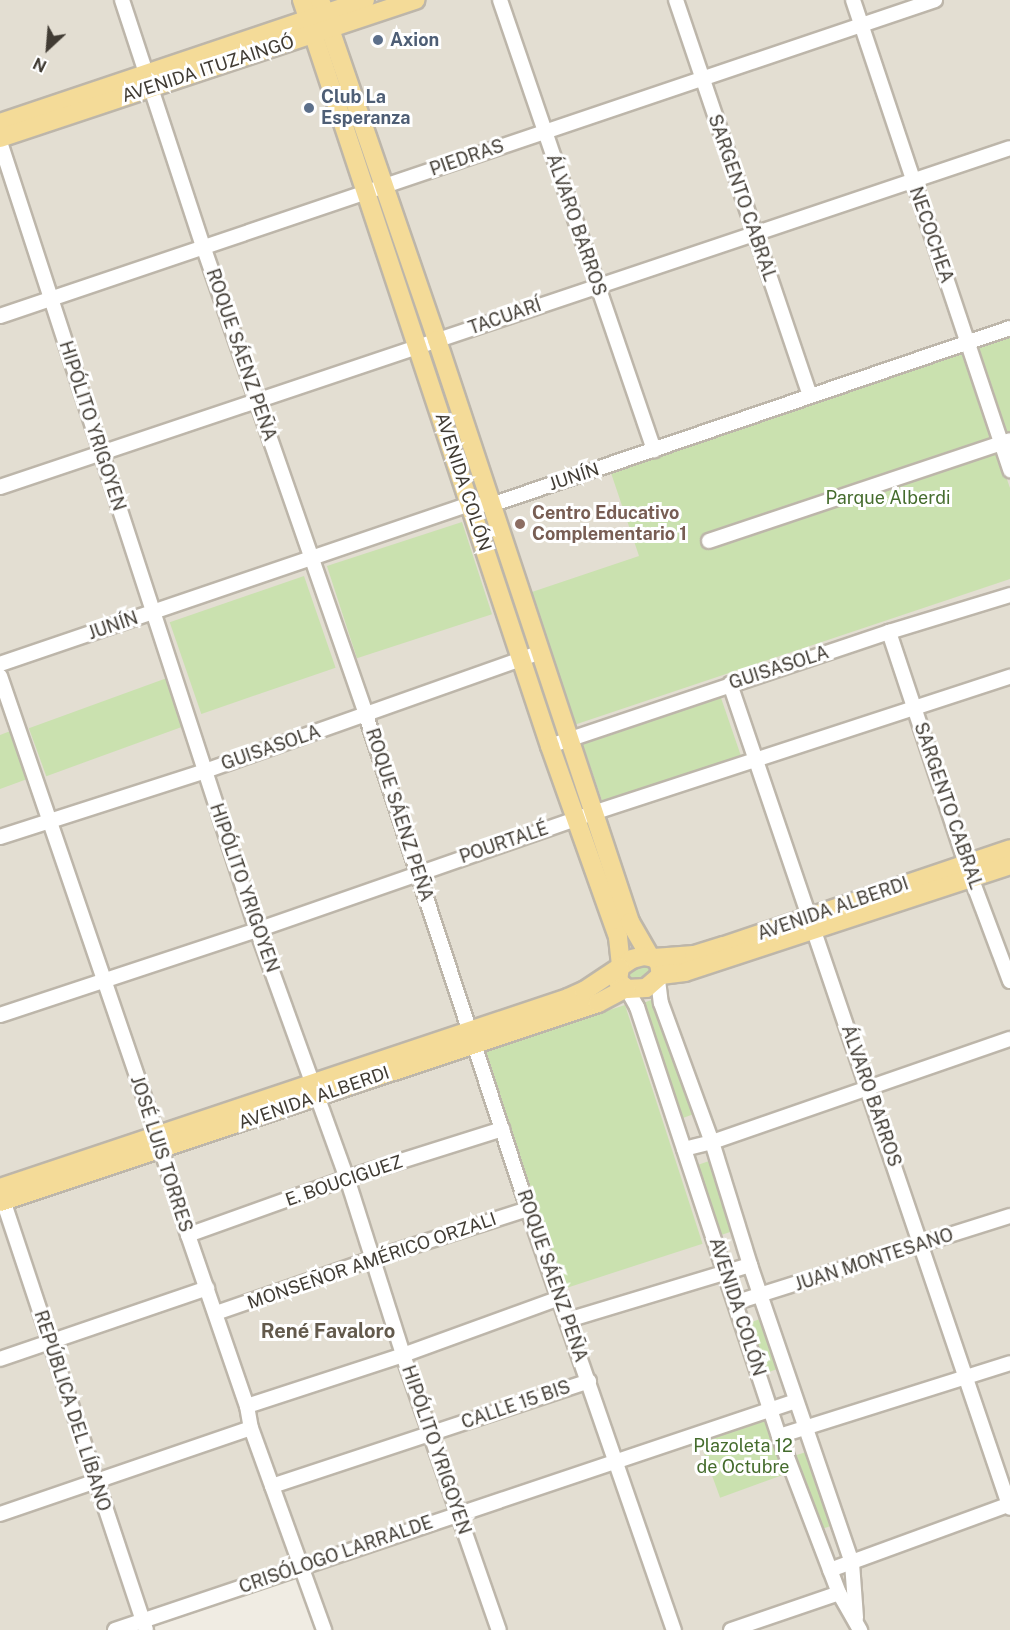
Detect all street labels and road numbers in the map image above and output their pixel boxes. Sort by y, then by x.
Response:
street label: AVENIDA ITUZAINGÓ [119,31,297,107]
street label: SARGENTO CABRAL [703,112,781,284]
street label: PIEDRAS [427,135,507,181]
street label: ÁLVARO BARROS [542,151,610,299]
street label: NECOCHEA [904,184,958,286]
street label: ROQUE SÁENZ PEÑA [201,266,281,444]
street label: TACUARÍ [466,294,544,340]
street label: HIPÓLITO YRIGOYEN [54,338,130,514]
street label: AVENIDA COLÓN [430,410,496,554]
street label: JUNÍN [546,459,602,495]
street label: JUNÍN [85,607,141,645]
street label: GUISASOLA [726,642,832,694]
street label: SARGENTO CABRAL [909,720,987,892]
street label: GUISASOLA [218,721,324,775]
street label: ROQUE SÁENZ PEÑA [361,726,437,904]
street label: HIPÓLITO YRIGOYEN [205,801,283,975]
street label: POURTALÉ [457,818,551,868]
street label: AVENIDA ALBERDI [755,873,911,945]
street label: ÁLVARO BARROS [837,1022,905,1170]
street label: AVENIDA ALBERDI [236,1062,392,1134]
street label: JOSÉ LUIS TORRES [126,1073,196,1235]
street label: E. BOUCIGUEZ [283,1151,405,1211]
street label: ROQUE SÁENZ PEÑA [512,1187,592,1365]
street label: MONSEÑOR AMÉRICO ORZALI [245,1208,499,1314]
street label: JUAN MONTESANO [792,1224,956,1296]
street label: AVENIDA COLÓN [704,1235,770,1379]
street label: REPÚBLICA DEL LÍBANO [29,1308,115,1514]
street label: HIPÓLITO YRIGOYEN [397,1363,475,1537]
street label: CALLE 15 BIS [459,1376,573,1434]
street label: CRISÓLOGO LARRALDE [236,1512,436,1598]

